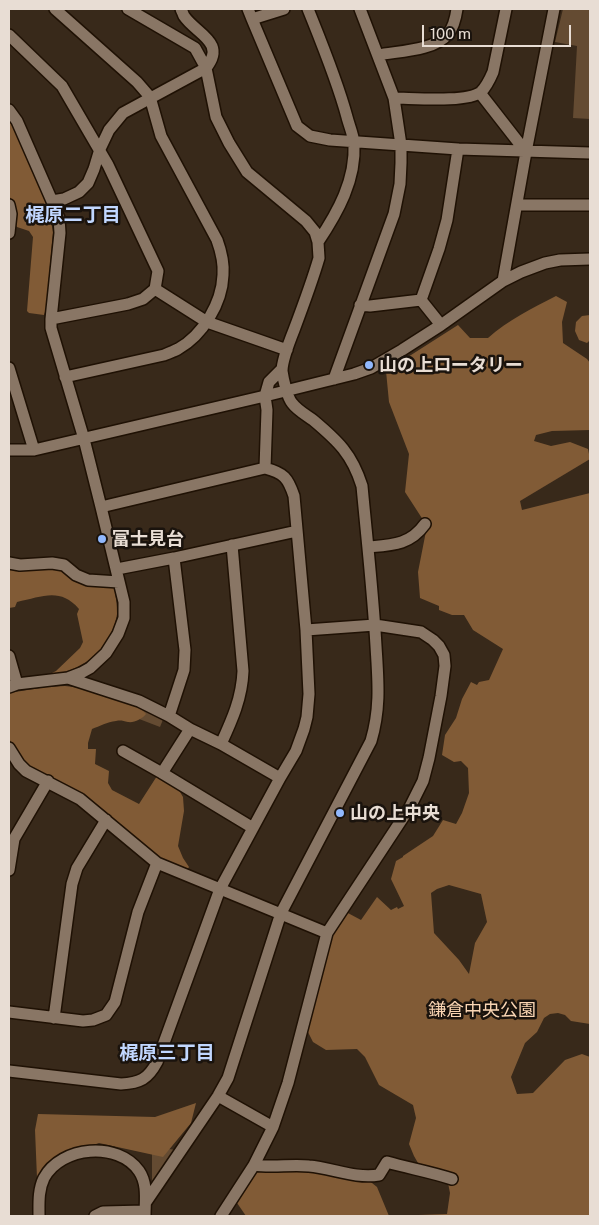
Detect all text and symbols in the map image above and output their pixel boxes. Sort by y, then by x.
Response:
scale bar [424,15,573,47]
text: 100 m [430,25,471,42]
district label: 梶原二丁目 [26,204,120,226]
place label: 山の上ロータリー [379,354,523,376]
marker: 山の上ロータリー [363,359,375,371]
place label: 富士見台 [112,528,184,550]
marker: 富士見台 [96,533,108,545]
place label: 山の上中央 [350,802,440,824]
marker: 山の上中央 [334,807,346,819]
park label: 鎌倉中央公園 [428,999,536,1021]
district label: 梶原三丁目 [120,1042,214,1064]

